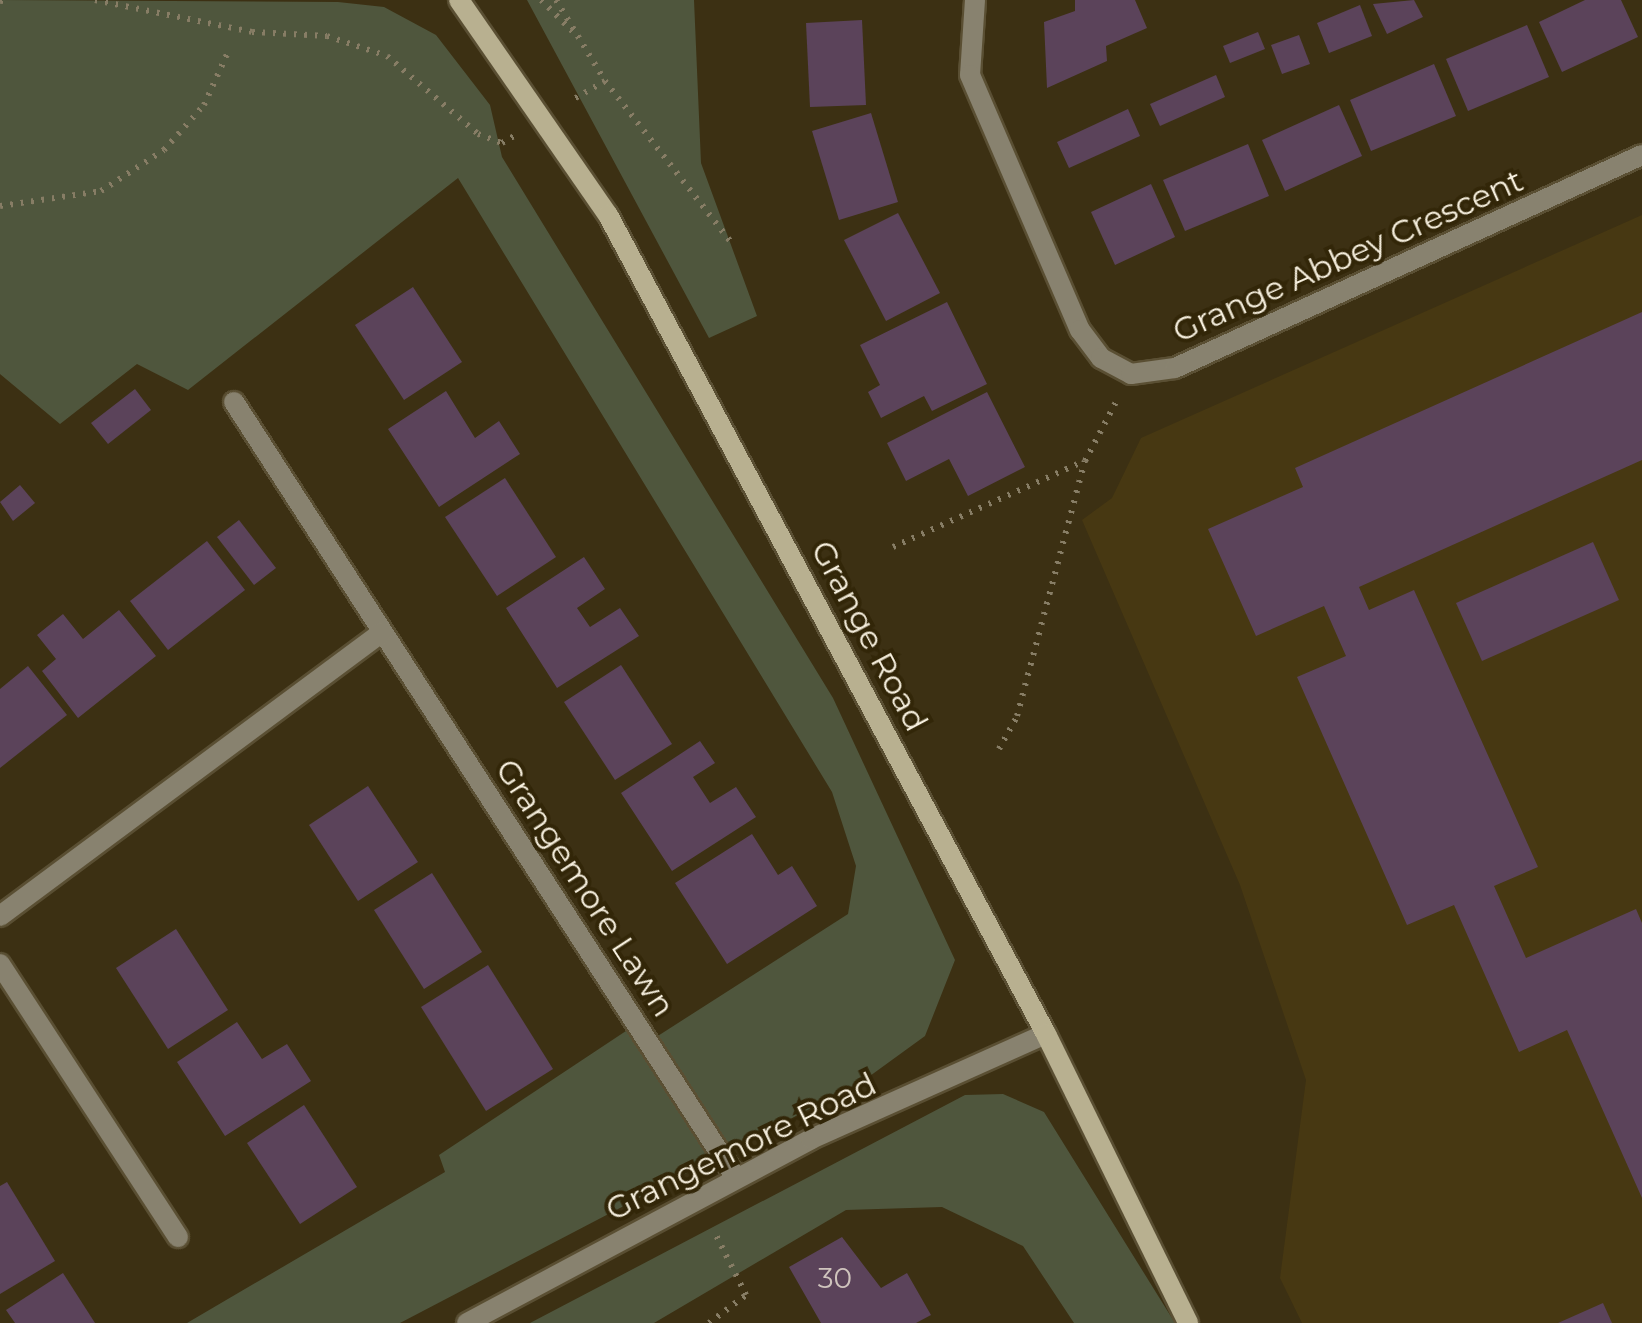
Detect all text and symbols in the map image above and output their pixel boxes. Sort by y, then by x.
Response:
street label: Grange Abbey Crescent [1167,161,1529,351]
street label: Grange Road [803,534,935,738]
street label: Grangemore Lawn [487,752,683,1024]
street label: Grangemore Road [600,1065,882,1229]
house number: 30 [818,1261,852,1295]

